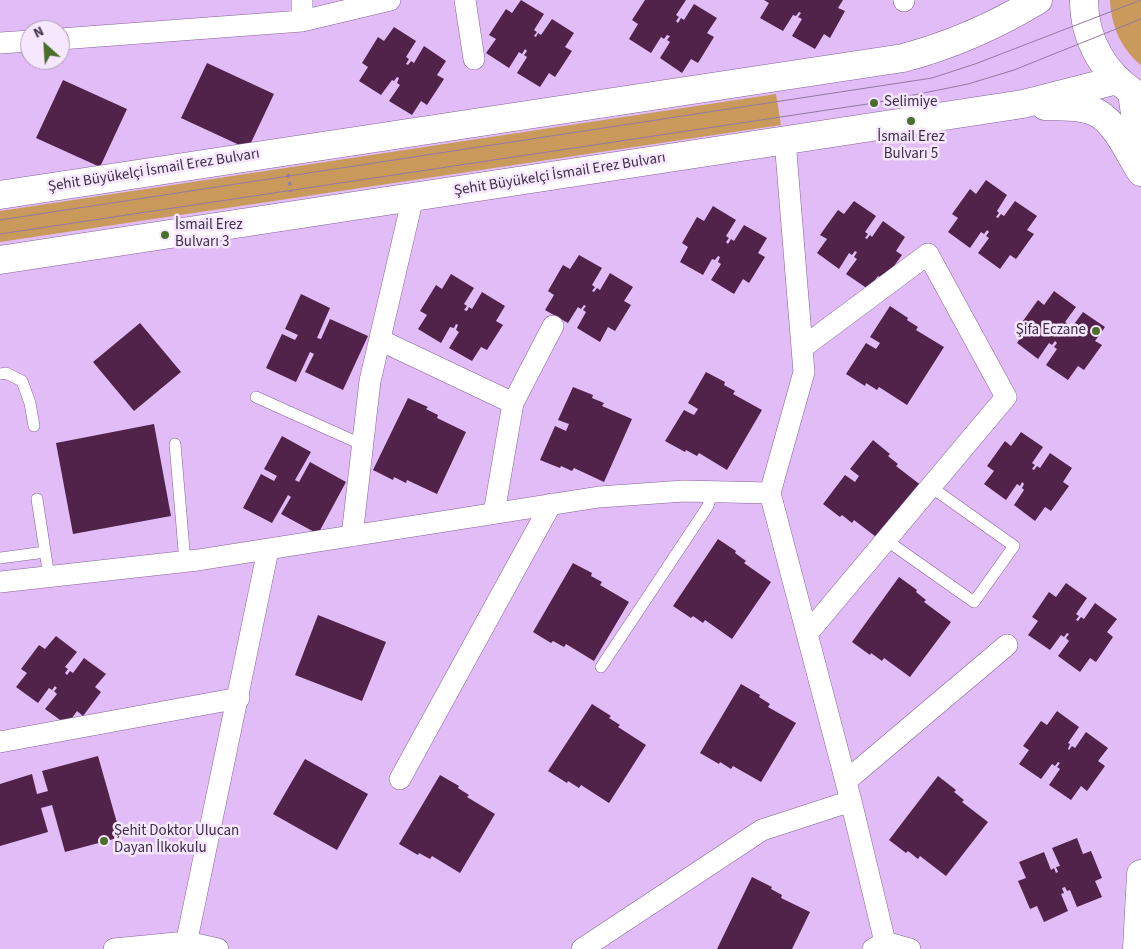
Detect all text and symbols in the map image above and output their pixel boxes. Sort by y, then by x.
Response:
north arrow [20,20,70,70]
text: N [30,21,47,43]
place label: Selimiye [884,94,937,112]
marker: Selimiye [868,97,880,109]
marker: İsmail Erez Bulvarı 5 [905,115,917,127]
place label: İsmail Erez Bulvarı 5 [877,129,945,164]
street label: Şehit Büyükelçi İsmail Erez Bulvarı [47,145,261,197]
street label: Şehit Büyükelçi İsmail Erez Bulvarı [453,149,667,201]
place label: İsmail Erez Bulvarı 3 [175,217,243,252]
marker: İsmail Erez Bulvarı 3 [159,229,171,241]
place label: Şifa Eczane [1016,322,1086,340]
marker: Şifa Eczane [1090,325,1102,337]
place label: Şehit Doktor Ulucan Dayan İlkokulu [114,823,239,858]
marker: Şehit Doktor Ulucan Dayan İlkokulu [98,835,110,847]

